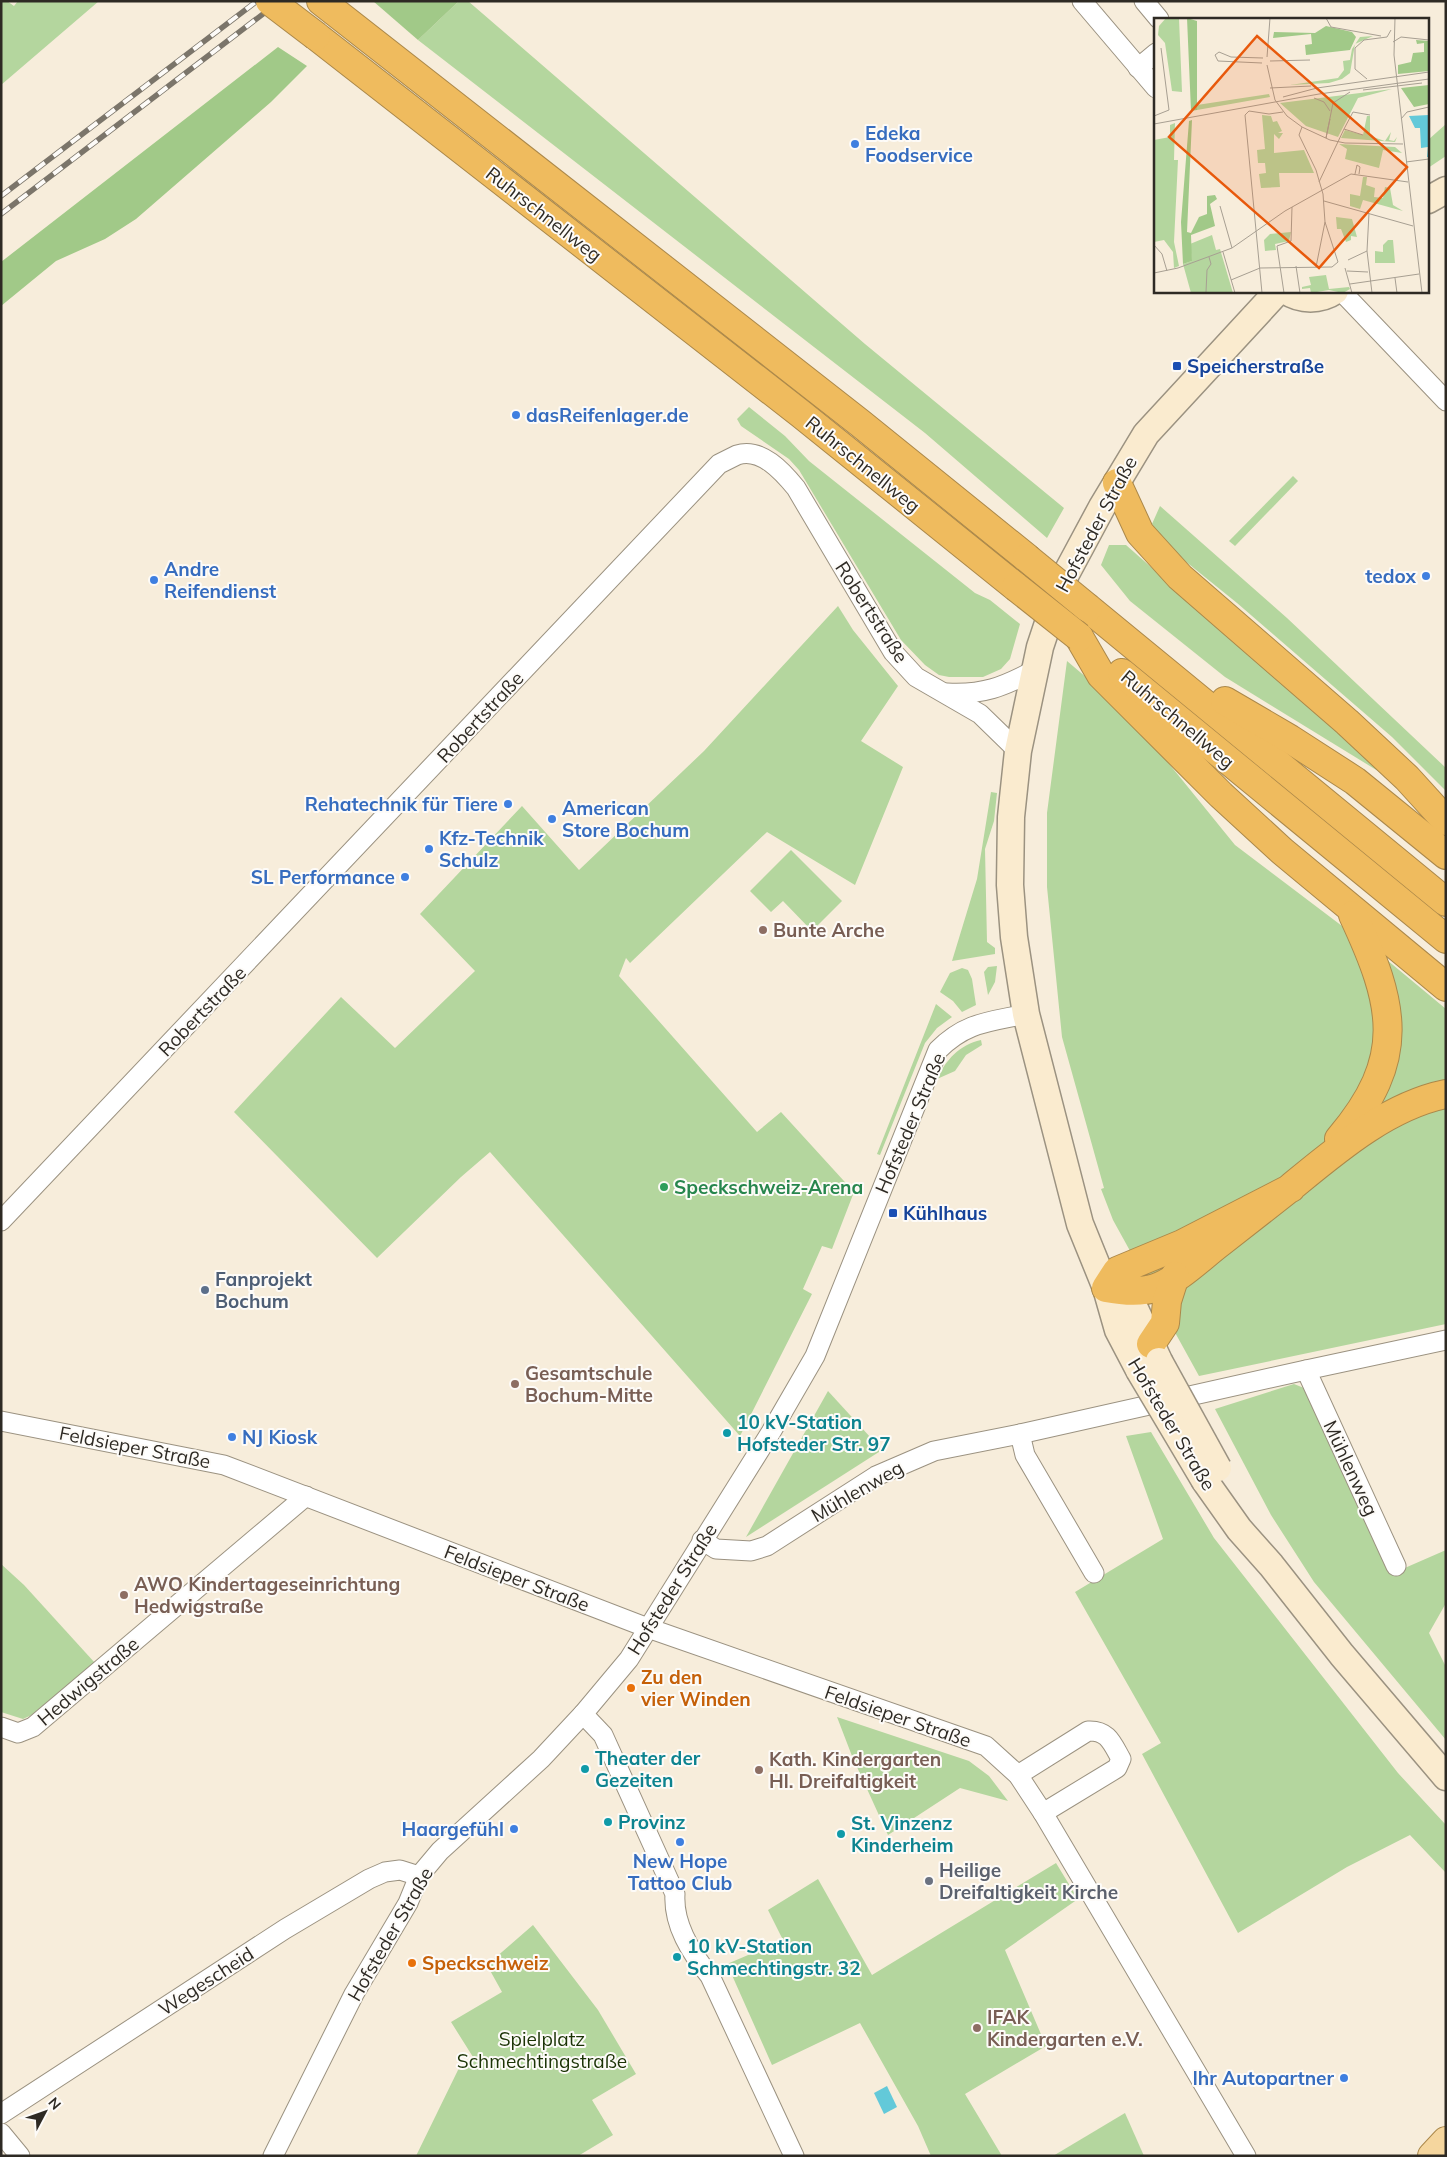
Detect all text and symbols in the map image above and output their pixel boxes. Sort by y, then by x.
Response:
inset map [1154,18,1430,292]
place label: Edeka Foodservice [865,121,973,167]
marker: Edeka Foodservice [849,138,861,150]
street label: Ruhrschnellweg [481,161,607,267]
place label: Speicherstraße [1187,354,1324,378]
marker: Speicherstraße [1171,360,1183,372]
place label: dasReifenlager.de [526,403,689,427]
marker: dasReifenlager.de [510,409,522,421]
street label: Ruhrschnellweg [801,410,925,518]
street label: Hofsteder Straße [1050,452,1142,596]
place label: Andre Reifendienst [164,557,276,603]
street label: Robertstraße [830,557,914,667]
place label: tedox [1365,564,1417,588]
marker: tedox [1420,570,1432,582]
marker: Andre Reifendienst [148,574,160,586]
street label: Ruhrschnellweg [1116,665,1240,773]
street label: Robertstraße [432,666,528,768]
place label: Rehatechnik für Tiere [305,792,498,816]
place label: American Store Bochum [562,796,689,842]
marker: Rehatechnik für Tiere [502,798,514,810]
marker: American Store Bochum [546,813,558,825]
place label: Kfz-Technik Schulz [439,826,544,872]
marker: Kfz-Technik Schulz [423,843,435,855]
place label: SL Performance [251,865,395,889]
marker: SL Performance [399,871,411,883]
place label: Bunte Arche [773,918,885,942]
marker: Bunte Arche [757,924,769,936]
street label: Robertstraße [153,961,251,1061]
street label: Hofsteder Straße [870,1049,950,1197]
place label: Speckschweiz-Arena [674,1175,863,1199]
marker: Speckschweiz-Arena [658,1181,670,1193]
place label: Kühlhaus [903,1201,987,1225]
marker: Kühlhaus [887,1207,899,1219]
place label: Fanprojekt Bochum [215,1267,312,1313]
marker: Fanprojekt Bochum [199,1284,211,1296]
street label: Hofsteder Straße [1123,1353,1221,1495]
place label: Gesamtschule Bochum-Mitte [525,1361,653,1407]
marker: Gesamtschule Bochum-Mitte [509,1378,521,1390]
place label: 10 kV-Station Hofsteder Str. 97 [737,1410,891,1456]
street label: Mühlenweg [1318,1416,1384,1520]
street label: Feldsieper Straße [57,1421,213,1473]
place label: NJ Kiosk [242,1425,318,1449]
marker: 10 kV-Station Hofsteder Str. 97 [721,1427,733,1439]
marker: NJ Kiosk [226,1431,238,1443]
street label: Mühlenweg [807,1455,907,1527]
street label: Hofsteder Straße [622,1519,722,1659]
street label: Feldsieper Straße [441,1539,593,1617]
place label: AWO Kindertageseinrichtung Hedwigstraße [134,1572,400,1618]
marker: AWO Kindertageseinrichtung Hedwigstraße [118,1589,130,1601]
street label: Hedwigstraße [32,1632,144,1730]
place label: Zu den vier Winden [640,1665,751,1711]
street label: Feldsieper Straße [822,1680,974,1752]
marker: Zu den vier Winden [625,1682,637,1694]
place label: Theater der Gezeiten [595,1746,701,1792]
place label: Kath. Kindergarten Hl. Dreifaltigkeit [769,1747,941,1793]
marker: Theater der Gezeiten [579,1763,591,1775]
marker: Kath. Kindergarten Hl. Dreifaltigkeit [753,1764,765,1776]
place label: Provinz [618,1810,686,1834]
place label: St. Vinzenz Kinderheim [851,1811,954,1857]
marker: Provinz [602,1816,614,1828]
place label: Haargefühl [401,1817,504,1841]
marker: Haargefühl [508,1823,520,1835]
marker: St. Vinzenz Kinderheim [835,1828,847,1840]
marker: New Hope Tattoo Club [674,1836,686,1848]
place label: New Hope Tattoo Club [628,1849,733,1895]
place label: Heilige Dreifaltigkeit Kirche [939,1858,1118,1904]
street label: Hofsteder Straße [342,1863,438,2005]
marker: Heilige Dreifaltigkeit Kirche [923,1875,935,1887]
place label: 10 kV-Station Schmechtingstr. 32 [687,1934,861,1980]
street label: Wegescheid [154,1941,258,2021]
place label: Speckschweiz [422,1951,549,1975]
marker: 10 kV-Station Schmechtingstr. 32 [671,1951,683,1963]
marker: Speckschweiz [406,1957,418,1969]
place label: IFAK Kindergarten e.V. [987,2005,1143,2051]
marker: IFAK Kindergarten e.V. [971,2022,983,2034]
park label: Spielplatz Schmechtingstraße [457,2027,627,2073]
place label: Ihr Autopartner [1192,2066,1335,2090]
marker: Ihr Autopartner [1338,2072,1350,2084]
north arrow [20,2087,70,2137]
text: N [45,2094,65,2113]

